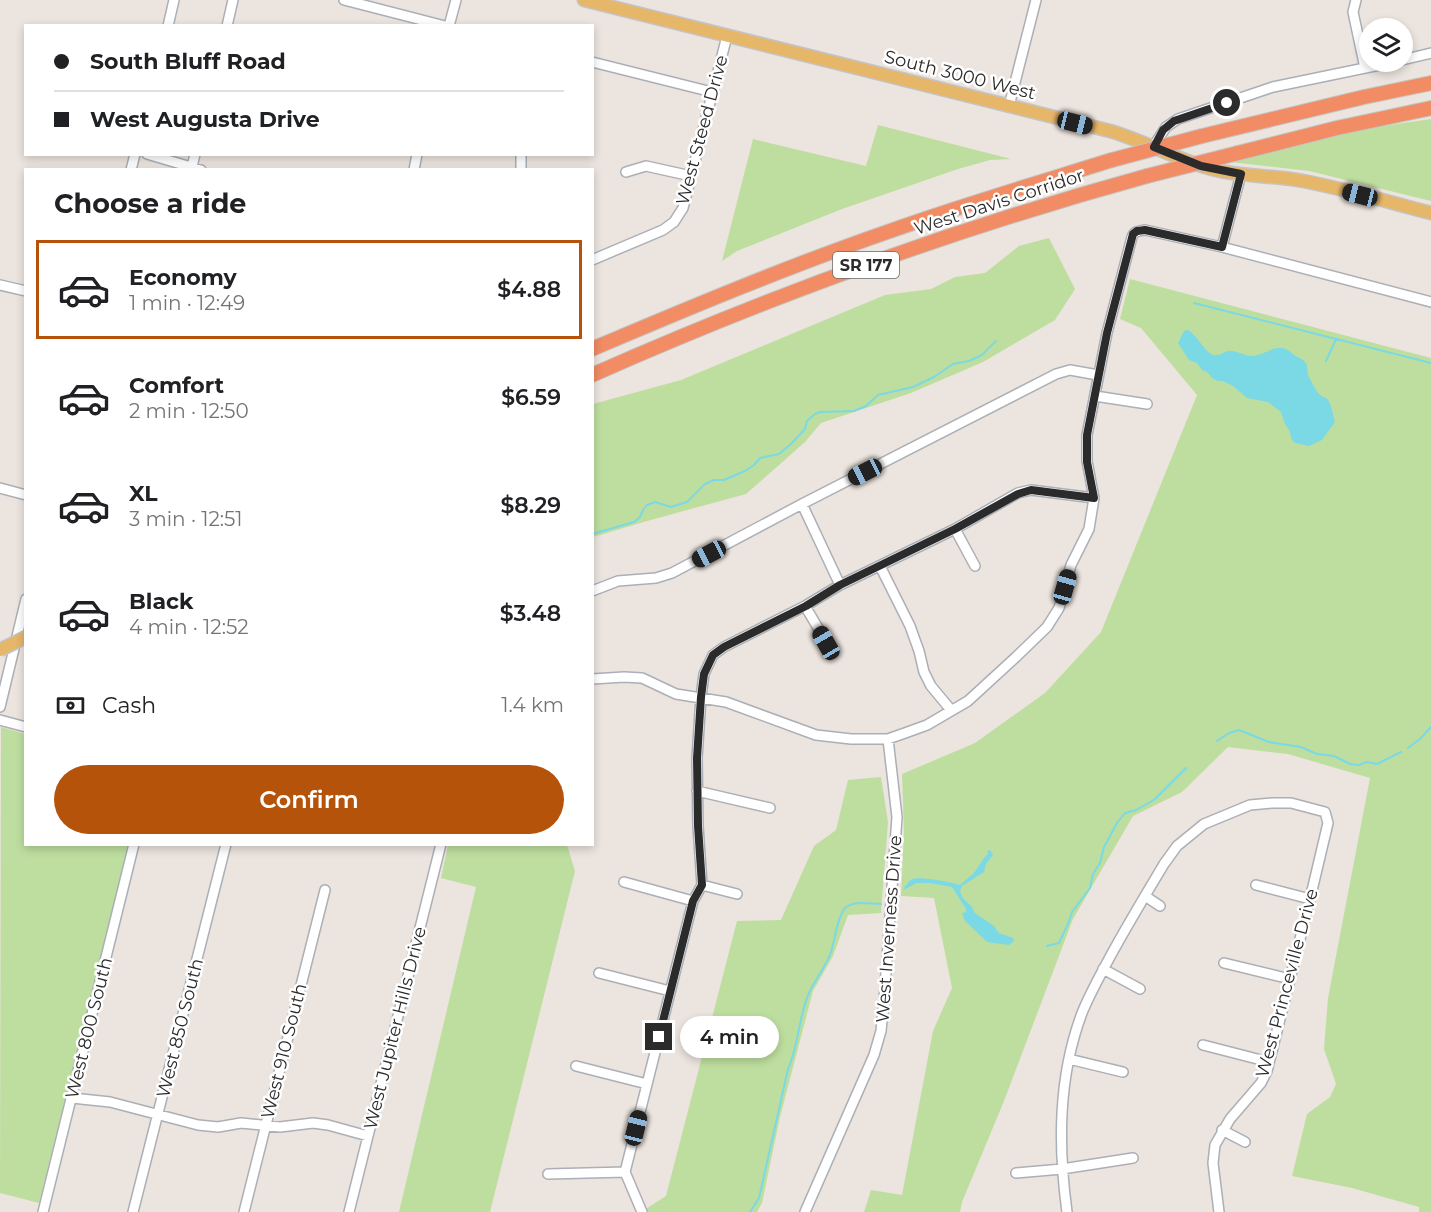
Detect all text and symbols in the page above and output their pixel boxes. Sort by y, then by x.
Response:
map controls [1359,18,1413,72]
button: layers [1359,18,1413,72]
street label: South 3000 West [882,46,1038,104]
text: South Bluff Road [90,48,286,75]
street label: West Steed Drive [671,52,733,207]
route start [1213,89,1240,116]
text: West Augusta Drive [90,106,320,133]
car [1055,110,1095,136]
street label: West Davis Corridor [911,164,1087,240]
car [1340,182,1380,208]
text: Choose a ride [54,187,246,220]
road number: SR 177 [833,252,899,278]
icon: car [57,263,111,317]
text: Economy [129,264,237,291]
text: $4.88 [497,276,561,303]
text: 1 min · 12:49 [129,291,245,315]
icon: car [57,371,111,425]
text: Comfort [129,372,224,399]
text: $6.59 [501,384,561,411]
text: 2 min · 12:50 [129,399,249,423]
car [845,456,885,488]
icon: car [57,479,111,533]
text: XL [129,480,158,507]
text: $8.29 [500,492,561,519]
text: 3 min · 12:51 [129,507,243,531]
car [689,538,729,570]
car [1051,567,1079,607]
icon: car [57,587,111,641]
text: Black [129,588,193,615]
text: $3.48 [500,600,561,627]
text: 4 min · 12:52 [129,615,249,639]
car [809,623,843,663]
icon: cash [54,689,87,722]
text: Cash [102,692,156,719]
text: 1.4 km [501,693,564,717]
button: Confirm [54,765,564,834]
street label: West Inverness Drive [871,834,907,1024]
street label: West Princeville Drive [1251,886,1323,1080]
street label: West Jupiter Hills Drive [359,924,431,1132]
street label: West 800 South [61,955,117,1101]
street label: West 850 South [152,956,208,1100]
street label: West 910 South [257,981,311,1121]
callout: 4 min [680,1016,779,1058]
route end [645,1023,672,1050]
text: 4 min [700,1025,759,1049]
car [623,1108,649,1148]

